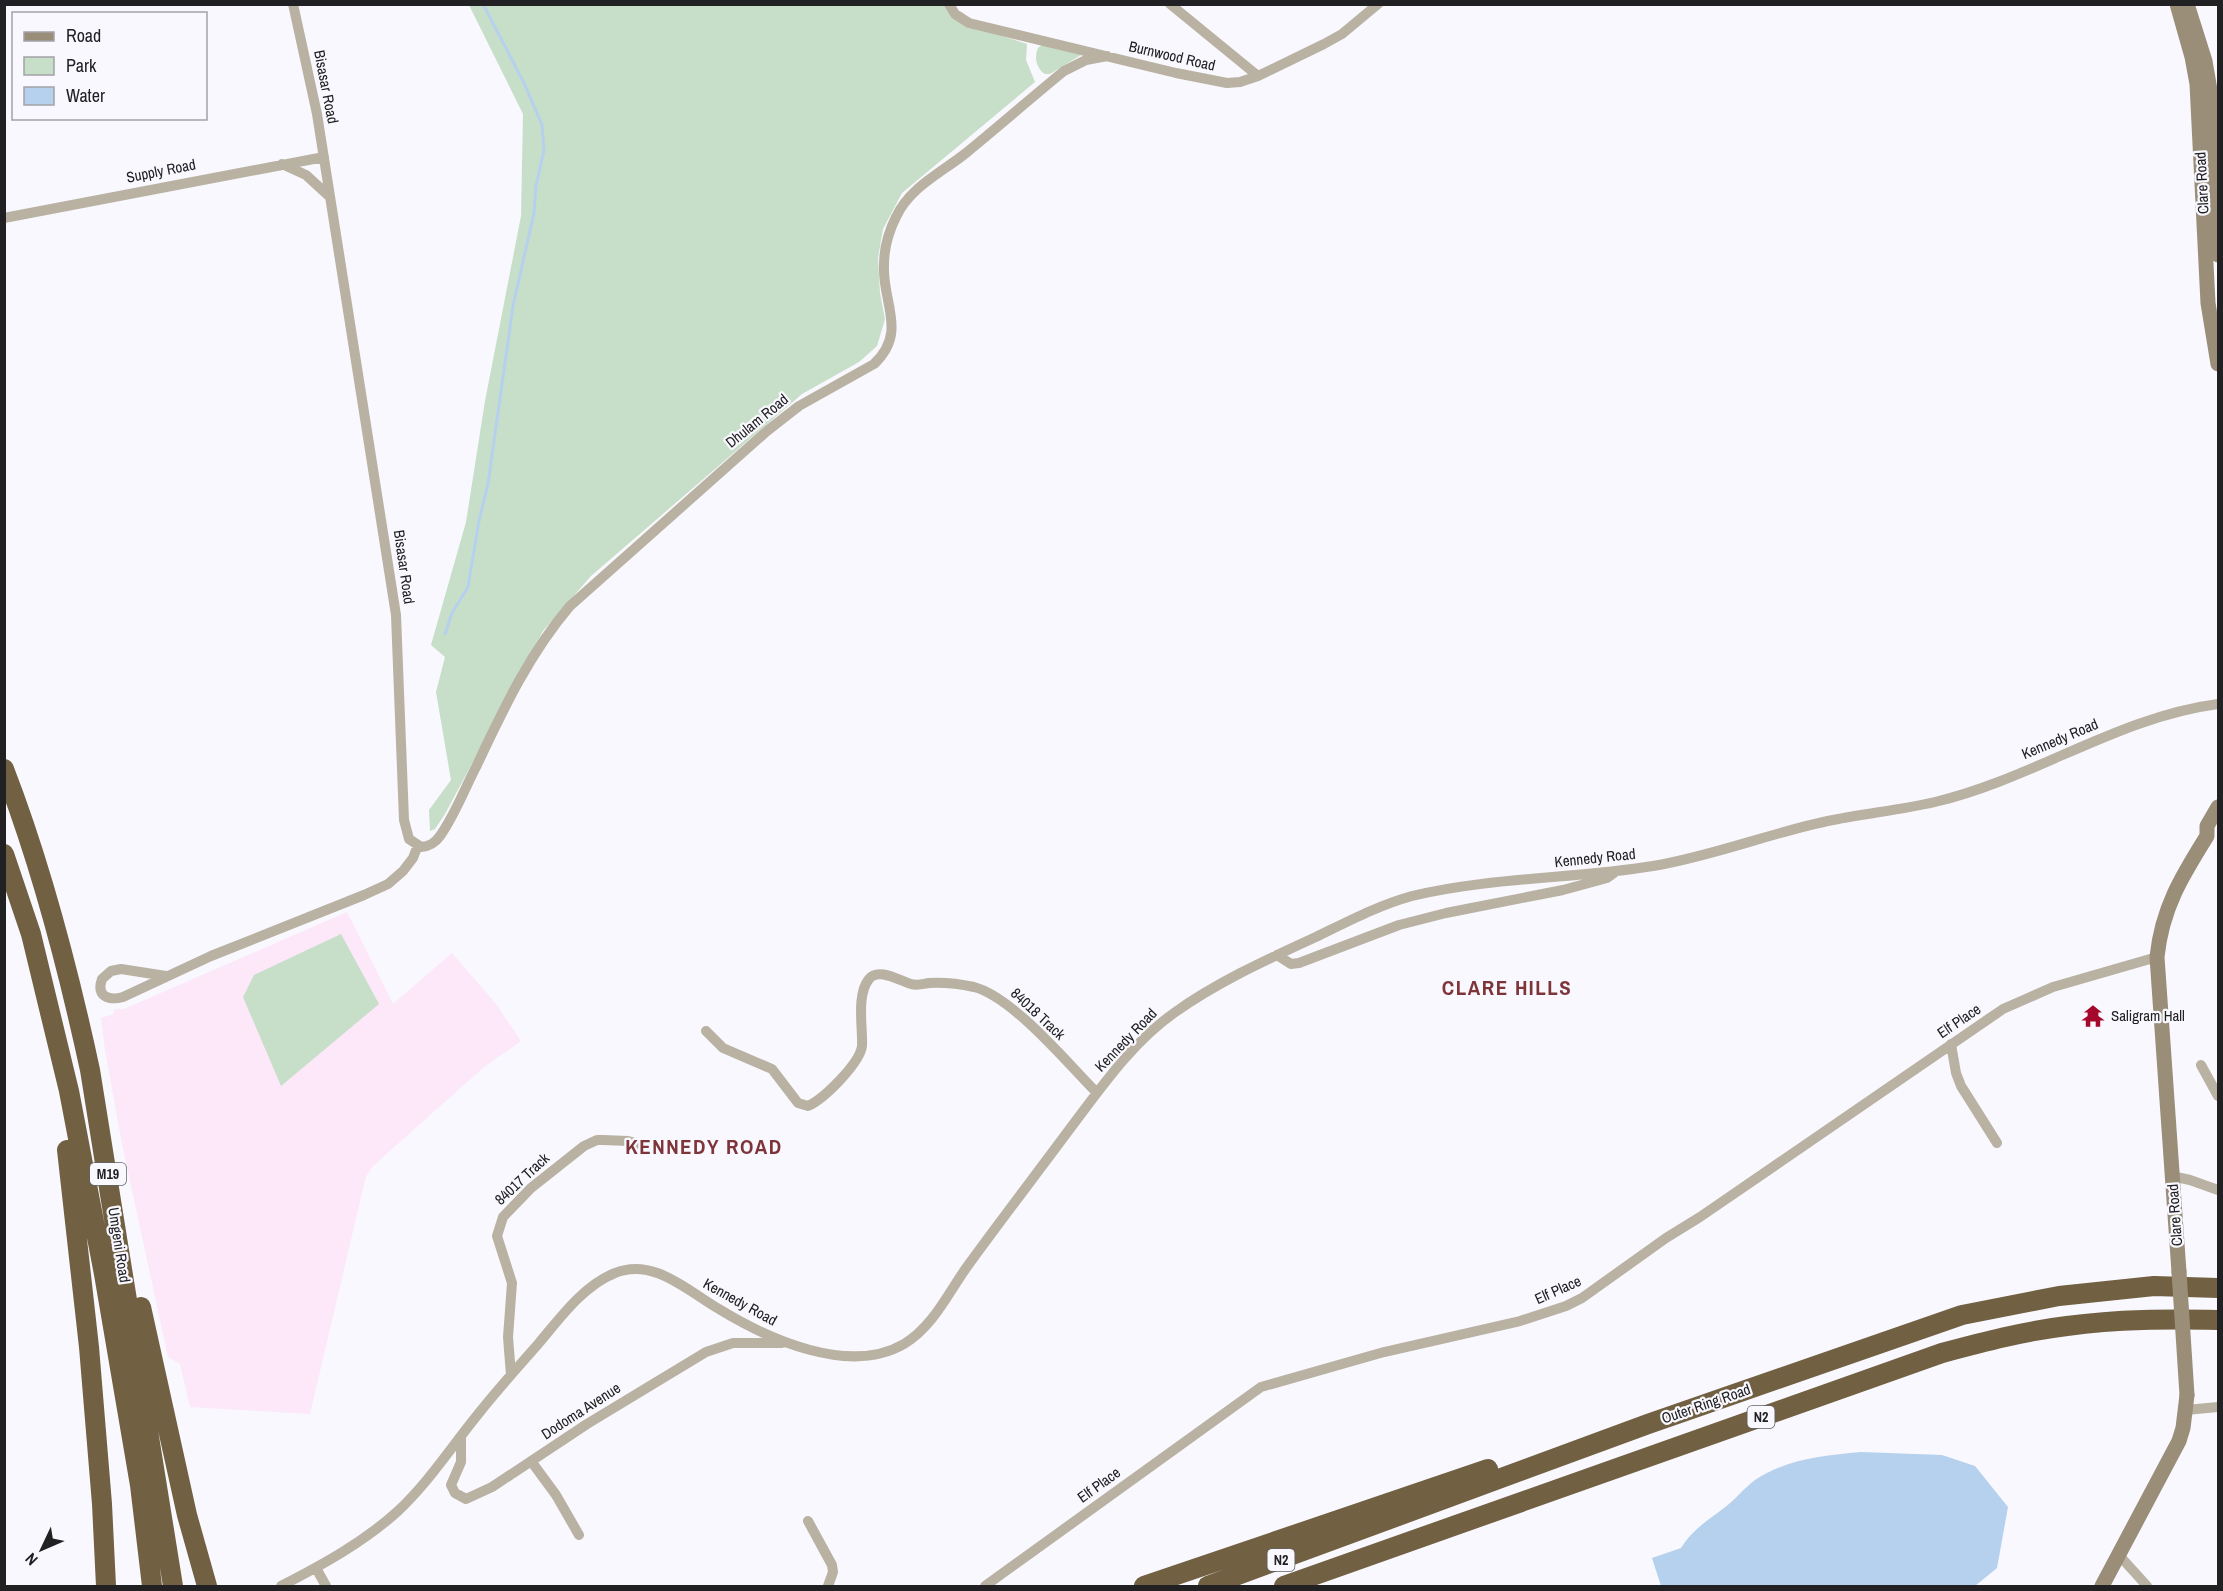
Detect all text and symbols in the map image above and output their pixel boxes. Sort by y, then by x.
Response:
legend [12,12,207,120]
text: Road [66,23,101,48]
street label: Burnwood Road [1127,35,1217,76]
street label: Bisasar Road [309,48,344,125]
text: Park [66,53,97,78]
text: Water [66,83,105,108]
street label: Clare Road [2189,151,2214,215]
street label: Supply Road [124,153,197,188]
street label: Dhulam Road [721,389,793,452]
street label: Bisasar Road [389,529,420,605]
street label: Kennedy Road [2018,713,2101,764]
street label: Kennedy Road [1553,843,1637,872]
district label: CLARE HILLS [1442,973,1572,1002]
street label: 84018 Track [1006,983,1071,1045]
street label: Elf Place [1933,998,1985,1043]
street label: Kennedy Road [1090,1003,1161,1076]
temple icon: Saligram Hall [2080,1003,2106,1029]
place label: Saligram Hall [2111,1005,2185,1026]
district label: KENNEDY ROAD [625,1132,783,1161]
street label: 84017 Track [490,1147,554,1209]
road number: M19 [90,1163,126,1185]
street label: Clare Road [2162,1183,2187,1247]
street label: Umgeni Road [103,1206,136,1284]
street label: Elf Place [1531,1270,1584,1309]
street label: Kennedy Road [700,1273,781,1330]
street label: Dodoma Avenue [537,1377,625,1444]
street label: Outer Ring Road [1658,1378,1753,1429]
road number: N2 [1748,1406,1774,1428]
street label: Elf Place [1073,1462,1125,1507]
north arrow [12,1519,72,1579]
text: N [20,1548,42,1570]
road number: N2 [1268,1549,1294,1571]

